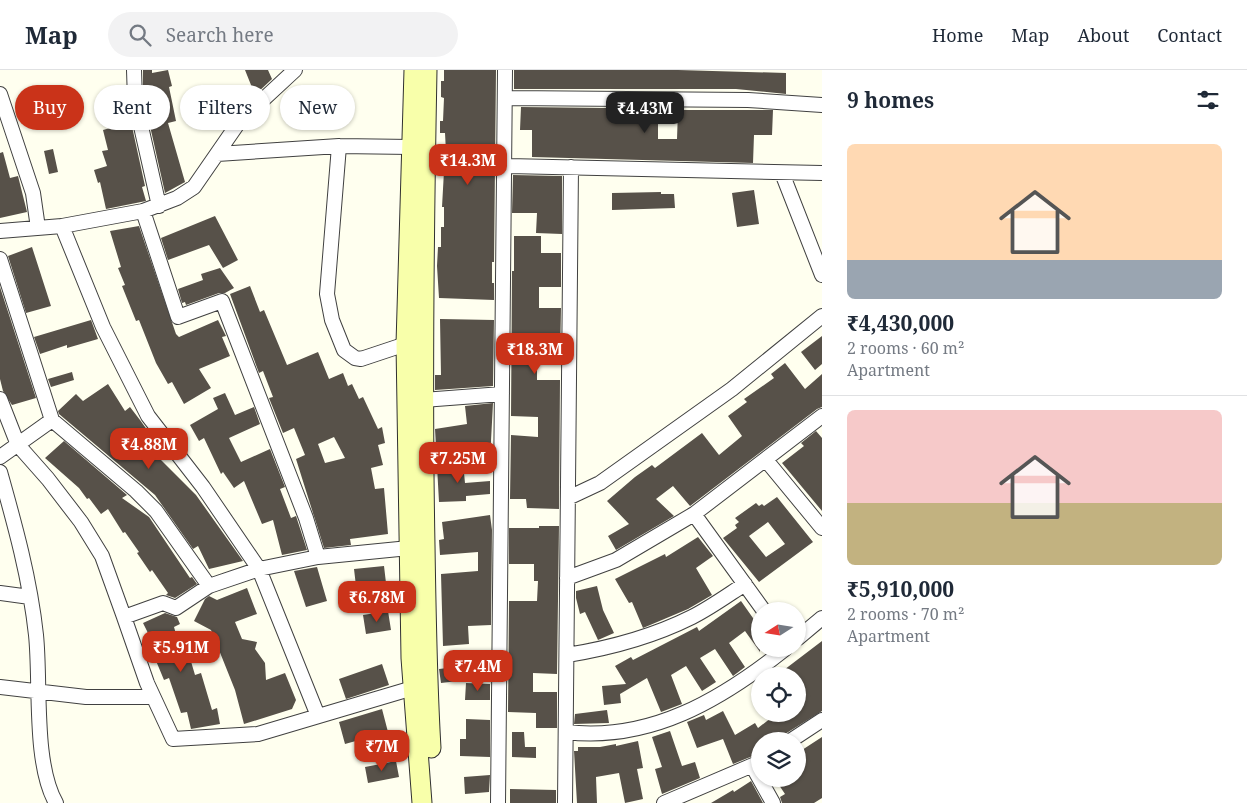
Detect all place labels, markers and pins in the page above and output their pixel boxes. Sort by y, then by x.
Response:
pin: ₹4.43M [604,92,686,134]
pin: ₹14.3M [427,144,509,186]
pin: ₹18.3M [494,332,576,375]
pin: ₹4.88M [108,428,190,470]
pin: ₹7.25M [417,442,499,484]
pin: ₹6.78M [336,580,418,623]
pin: ₹5.91M [140,630,222,673]
pin: ₹7.4M [443,650,513,692]
pin: ₹7M [358,730,406,772]

